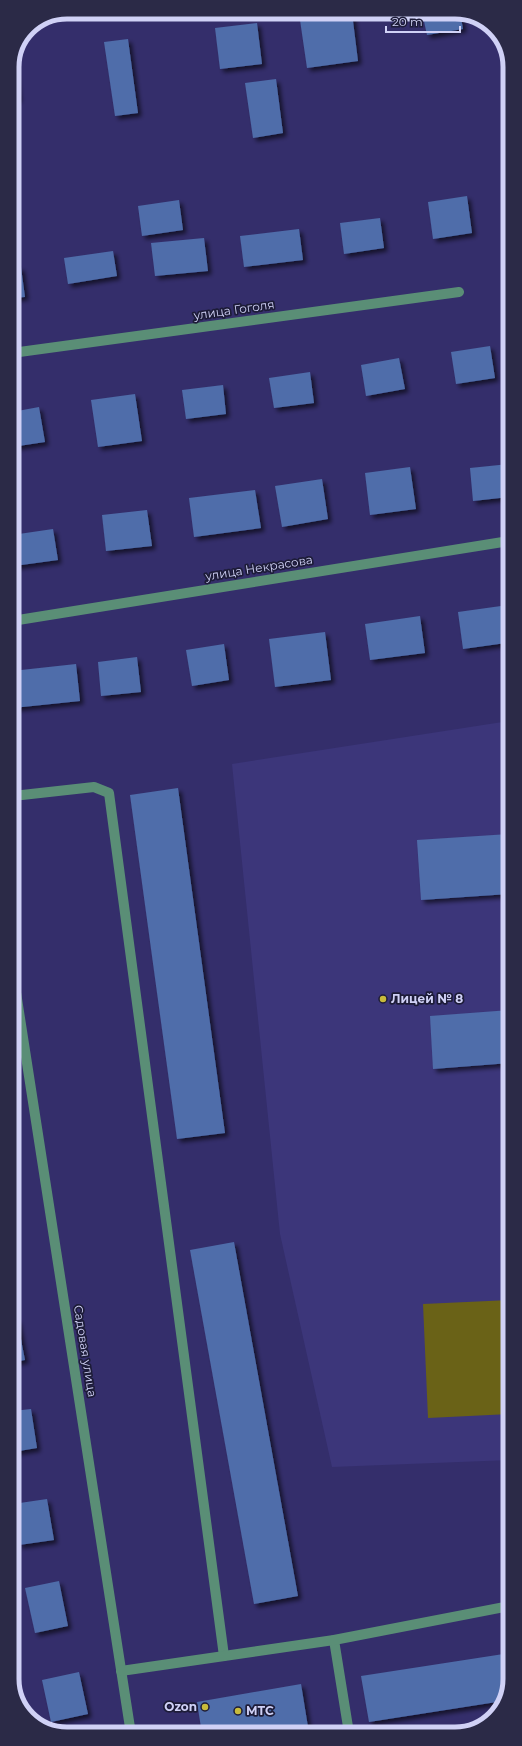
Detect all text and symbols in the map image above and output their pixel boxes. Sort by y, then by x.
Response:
scale bar [386,8,460,34]
text: 20 m [392,14,423,29]
street label: улица Гоголя [192,296,275,323]
street label: улица Некрасова [203,552,314,584]
place label: Лицей № 8 [391,991,463,1006]
marker: Лицей № 8 [378,994,388,1004]
street label: Садовая улица [71,1304,100,1398]
place label: Ozon [164,1699,197,1714]
marker: Ozon [200,1702,210,1712]
place label: МТС [246,1703,274,1718]
marker: МТС [233,1706,243,1716]

